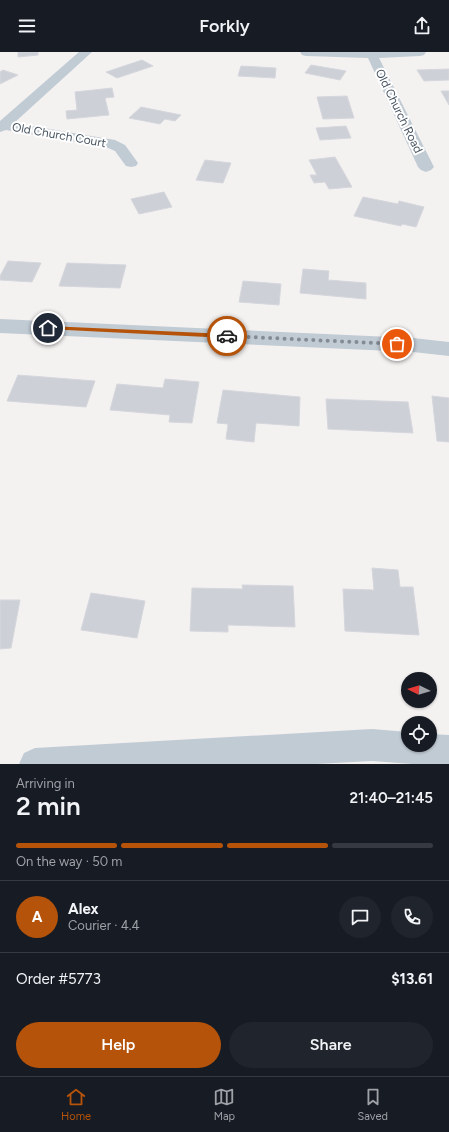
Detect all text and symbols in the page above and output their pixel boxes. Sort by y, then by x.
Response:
icon: menu [16,15,38,37]
text: Forkly [199,15,250,37]
icon: share [411,15,433,37]
street label: Old Church Road [373,67,425,155]
street label: Old Church Court [11,120,107,150]
pin [31,311,65,345]
courier [207,316,247,356]
icon: home [37,317,59,339]
icon: car [216,325,238,347]
pin [380,327,414,361]
icon: bag [386,333,408,355]
north arrow [401,672,437,708]
map controls [401,672,437,752]
button: locate [401,716,437,752]
text: Arriving in [16,776,75,791]
text: 21:40–21:45 [349,789,433,807]
text: 2 min [16,790,81,822]
text: On the way · 50 m [16,854,122,869]
button: chat [339,896,381,938]
button: phone [391,896,433,938]
text: Alex [68,900,98,918]
text: A [32,908,42,926]
text: Courier · 4.4 [68,918,140,933]
text: Order #5773 [16,970,101,988]
text: $13.61 [391,970,433,988]
button: Help [16,1022,221,1068]
button: Share [229,1022,433,1068]
tab: Home [61,1086,91,1123]
tab: Map [213,1086,235,1123]
tab: Saved [358,1086,388,1123]

